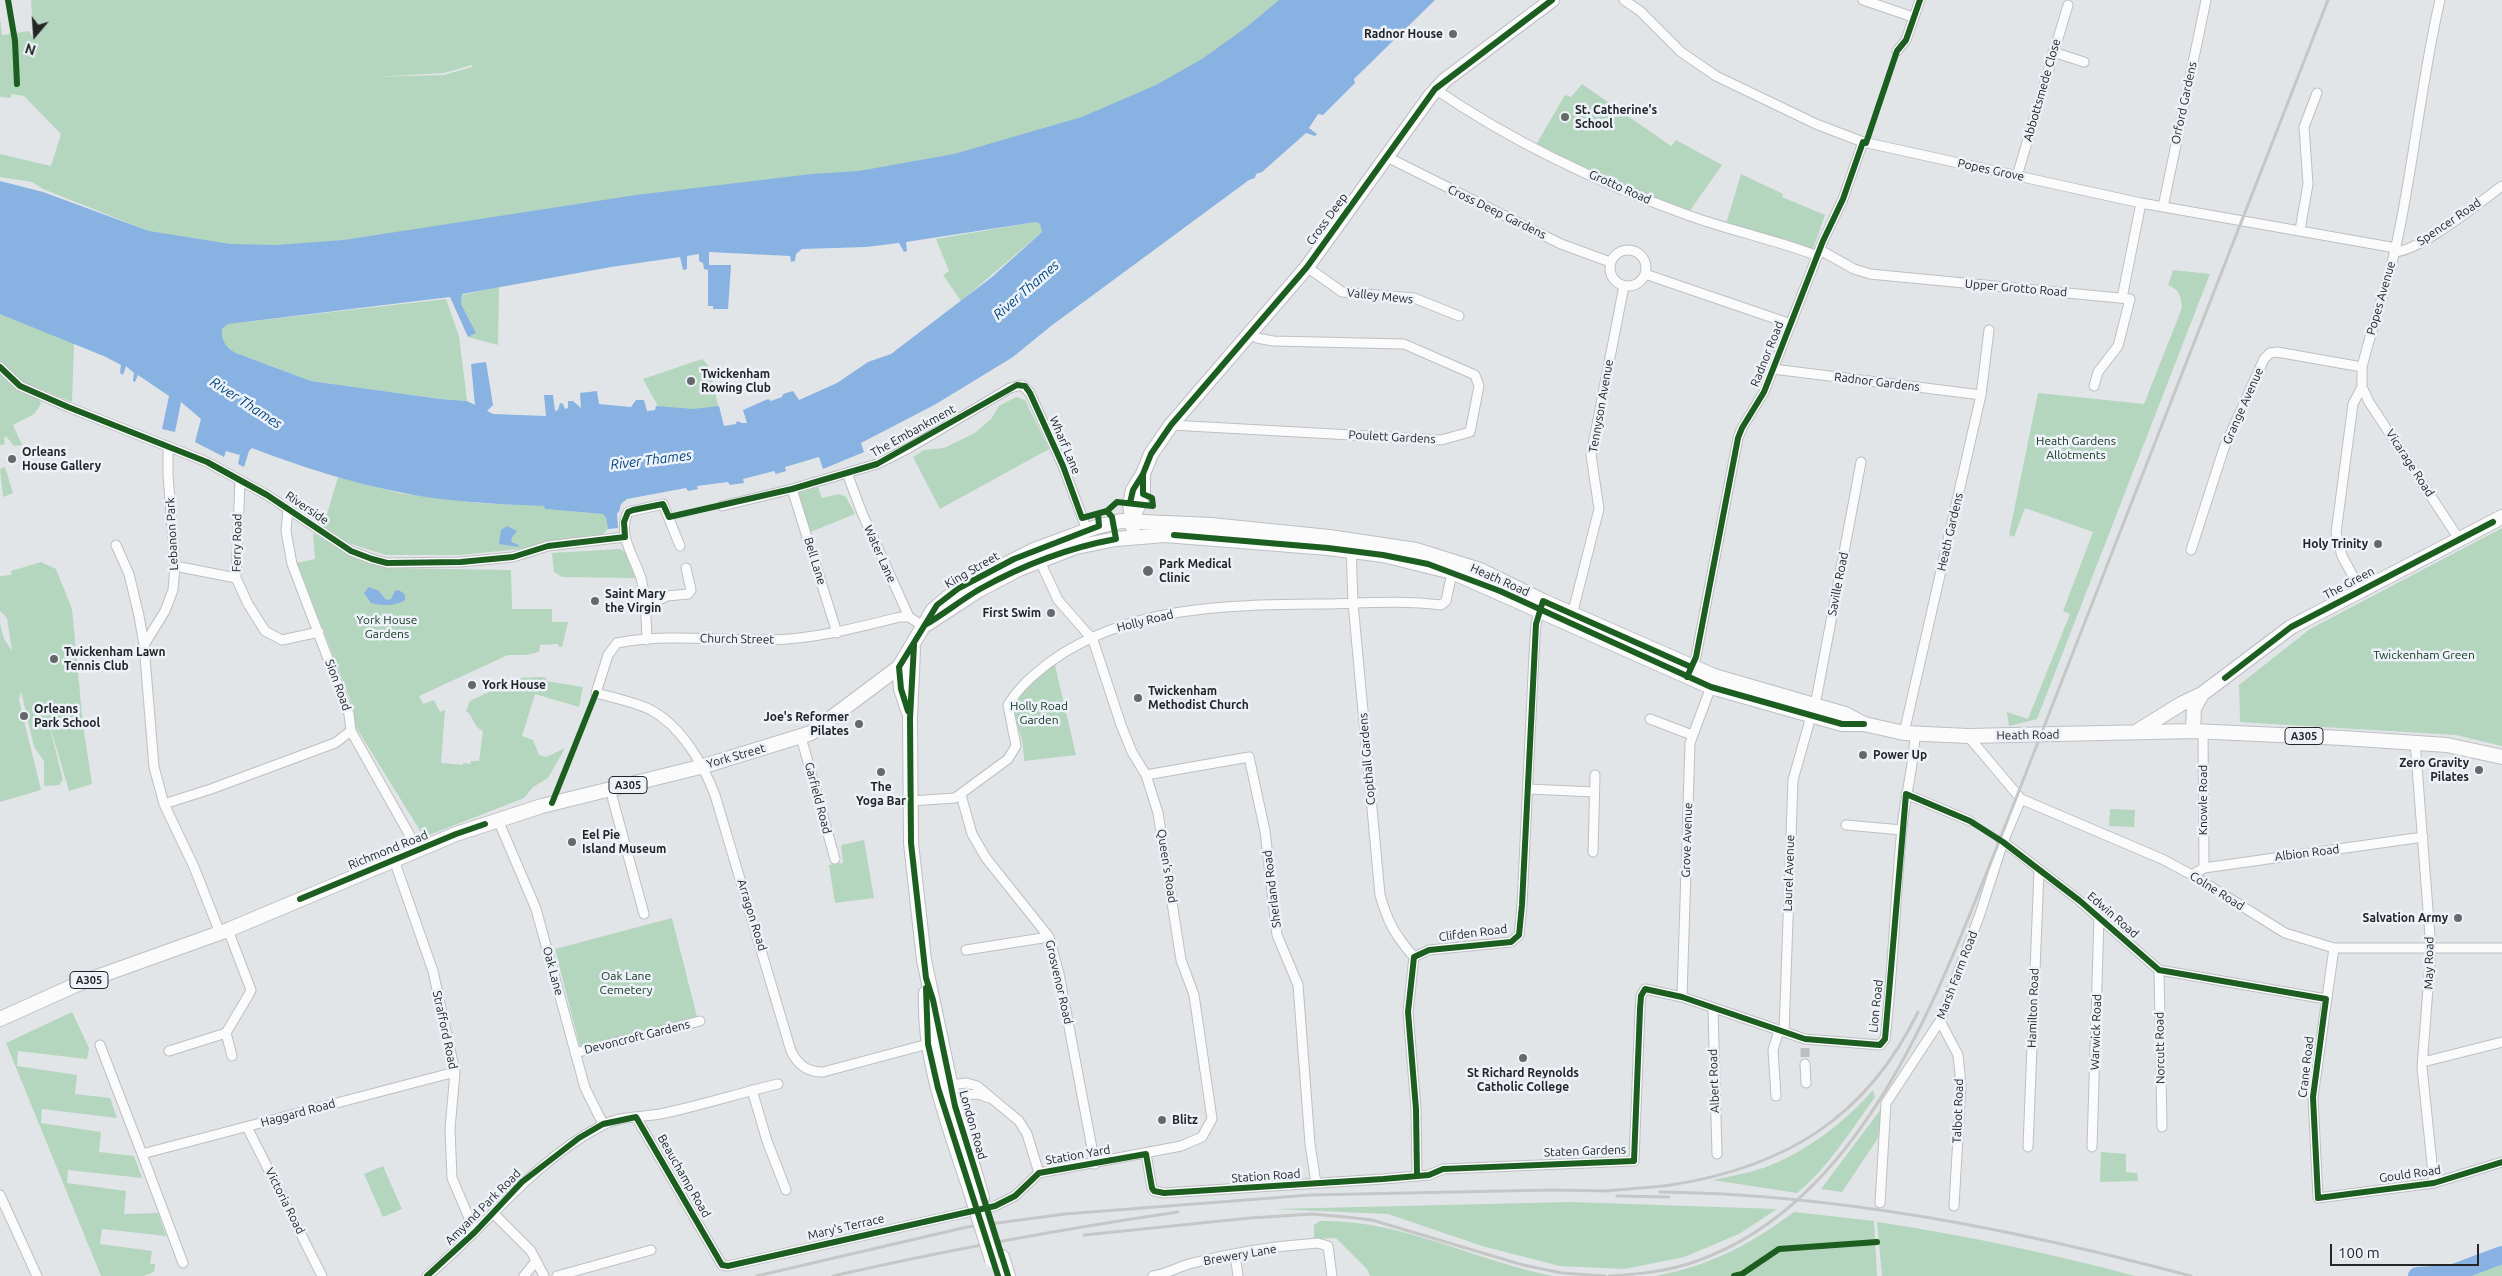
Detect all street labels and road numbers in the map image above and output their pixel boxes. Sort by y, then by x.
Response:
street label: Abbottsmede Close [2020,37,2064,143]
street label: Orford Gardens [2168,60,2200,146]
street label: Popes Grove [1956,156,2026,184]
street label: Grotto Road [1587,167,1653,207]
street label: Cross Deep Gardens [1445,182,1549,242]
street label: Cross Deep [1303,190,1351,248]
street label: Spencer Road [2414,195,2484,249]
street label: Popes Avenue [2364,259,2398,337]
street label: Upper Grotto Road [1964,276,2068,300]
street label: Valley Mews [1346,285,1414,307]
street label: Radnor Road [1747,319,1787,389]
street label: Tennyson Avenue [1586,358,1616,454]
street label: Grange Avenue [2220,366,2266,446]
street label: Radnor Gardens [1833,370,1921,394]
street label: The Embankment [868,402,958,460]
street label: Wharf Lane [1046,414,1084,476]
street label: Vicarage Road [2383,427,2437,499]
street label: Poulett Gardens [1348,428,1436,446]
street label: Riverside [283,488,331,528]
street label: Heath Gardens [1934,491,1966,573]
street label: Lebanon Park [163,497,181,571]
street label: Ferry Road [229,514,245,572]
street label: Water Lane [861,523,899,585]
street label: Bell Lane [801,535,829,587]
street label: King Street [942,549,1002,591]
street label: Saville Road [1825,551,1851,617]
street label: Heath Road [1468,561,1532,599]
street label: The Green [2321,564,2377,602]
street label: Holly Road [1115,607,1175,635]
street label: Church Street [700,631,774,647]
street label: Sion Road [322,657,354,713]
street label: Copthall Gardens [1356,712,1378,806]
street label: Heath Road [1996,727,2060,743]
road number: A305 [2285,728,2323,744]
street label: York Street [705,741,767,771]
street label: Garfield Road [802,761,834,835]
street label: Knowle Road [2196,765,2210,835]
road number: A305 [609,776,647,794]
street label: Grove Avenue [1678,802,1696,878]
street label: Richmond Road [346,827,430,873]
street label: Queen's Road [1154,828,1180,904]
street label: Laurel Avenue [1780,834,1798,912]
street label: Albion Road [2274,842,2340,864]
street label: Sherland Road [1260,849,1284,929]
street label: Colne Road [2187,869,2247,913]
street label: Arragon Road [734,877,770,953]
street label: Edwin Road [2084,889,2142,941]
street label: Clifden Road [1438,922,1508,944]
street label: Marsh Farm Road [1934,929,1980,1021]
street label: May Road [2421,936,2437,990]
street label: Grosvenor Road [1042,938,1076,1026]
street label: Oak Lane [540,945,566,997]
street label: Hamilton Road [2024,968,2042,1048]
road number: A305 [70,972,108,988]
street label: Lion Road [1866,979,1886,1033]
street label: Strafford Road [430,989,460,1071]
street label: Warwick Road [2087,994,2105,1070]
street label: Norcutt Road [2152,1012,2168,1084]
street label: Devoncroft Gardens [583,1017,691,1057]
street label: Crane Road [2295,1035,2317,1099]
street label: Albert Road [1706,1049,1722,1113]
street label: Talbot Road [1950,1078,1966,1144]
street label: London Road [956,1089,990,1161]
street label: Haggard Road [259,1096,337,1130]
street label: Beauchamp Road [654,1132,714,1220]
street label: Station Yard [1044,1142,1112,1168]
street label: Staten Gardens [1544,1142,1626,1160]
street label: Gould Road [2378,1163,2442,1185]
street label: Victoria Road [262,1166,308,1236]
street label: Amyand Park Road [442,1166,524,1248]
street label: Station Road [1231,1166,1301,1186]
street label: Mary's Terrace [806,1211,886,1243]
street label: Brewery Lane [1202,1242,1278,1268]

